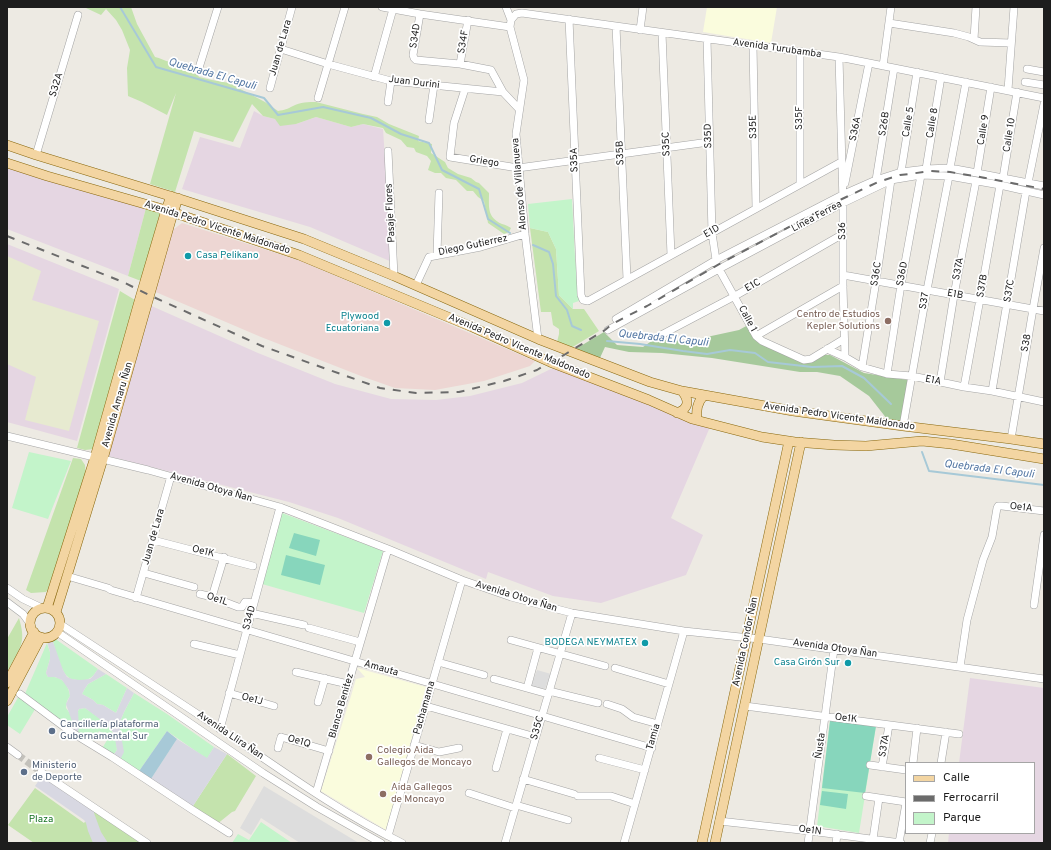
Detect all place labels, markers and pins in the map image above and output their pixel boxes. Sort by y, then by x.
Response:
place label: Casa Pelikano [196,250,259,262]
marker: Casa Pelikano [183,251,193,261]
place label: Centro de Estudios Kepler Solutions [796,309,880,332]
place label: Plywood Ecuatoriana [326,311,379,334]
marker: Centro de Estudios Kepler Solutions [883,316,893,326]
marker: Plywood Ecuatoriana [382,318,392,328]
place label: BODEGA NEYMATEX [544,637,637,649]
marker: BODEGA NEYMATEX [640,638,650,648]
place label: Casa Girón Sur [774,657,840,669]
marker: Casa Girón Sur [843,658,853,668]
place label: Cancillería plataforma Gubernamental Sur [60,719,158,742]
marker: Cancillería plataforma Gubernamental Sur [47,726,57,736]
place label: Colegio Aida Gallegos de Moncayo [377,745,472,768]
marker: Colegio Aida Gallegos de Moncayo [364,752,374,762]
place label: Ministerio de Deporte [32,760,82,784]
marker: Ministerio de Deporte [19,767,29,777]
place label: Aida Gallegos de Moncayo [391,782,452,806]
marker: Aida Gallegos de Moncayo [378,789,388,799]

